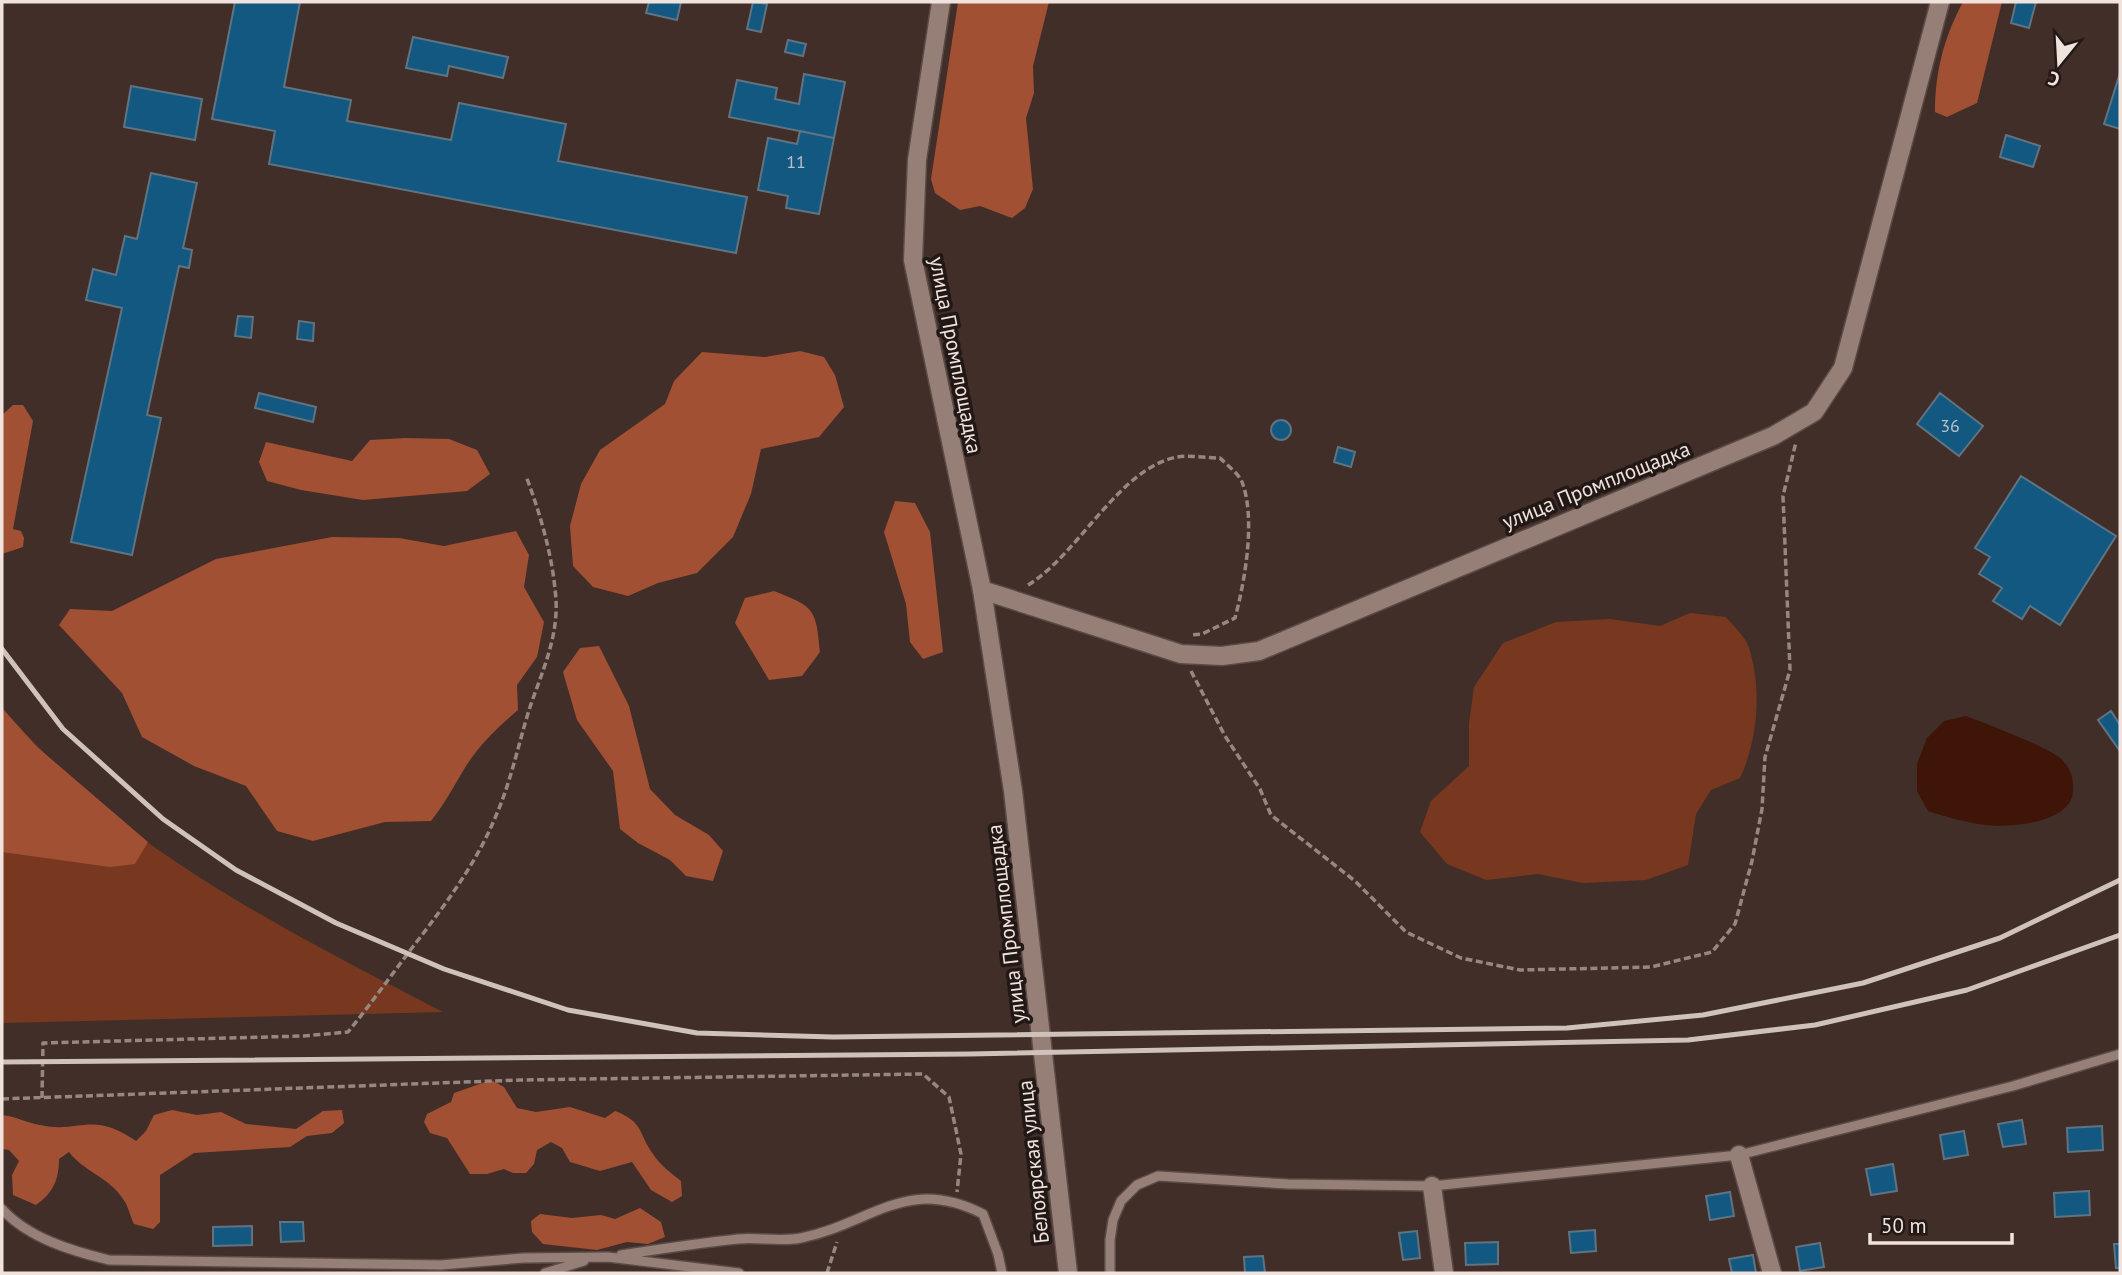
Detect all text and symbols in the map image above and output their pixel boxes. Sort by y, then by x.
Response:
north arrow [2024,28,2094,98]
text: С [2045,66,2063,92]
house number: 11 [786,150,806,173]
street label: улица Промплощадка [924,254,988,456]
house number: 36 [1940,414,1960,437]
street label: улица Промплощадка [1498,435,1694,535]
street label: улица Промплощадка [980,823,1032,1025]
street label: Белоярская улица [1011,1079,1055,1245]
scale bar [1870,1202,2012,1246]
text: 50 m [1881,1212,1927,1239]

